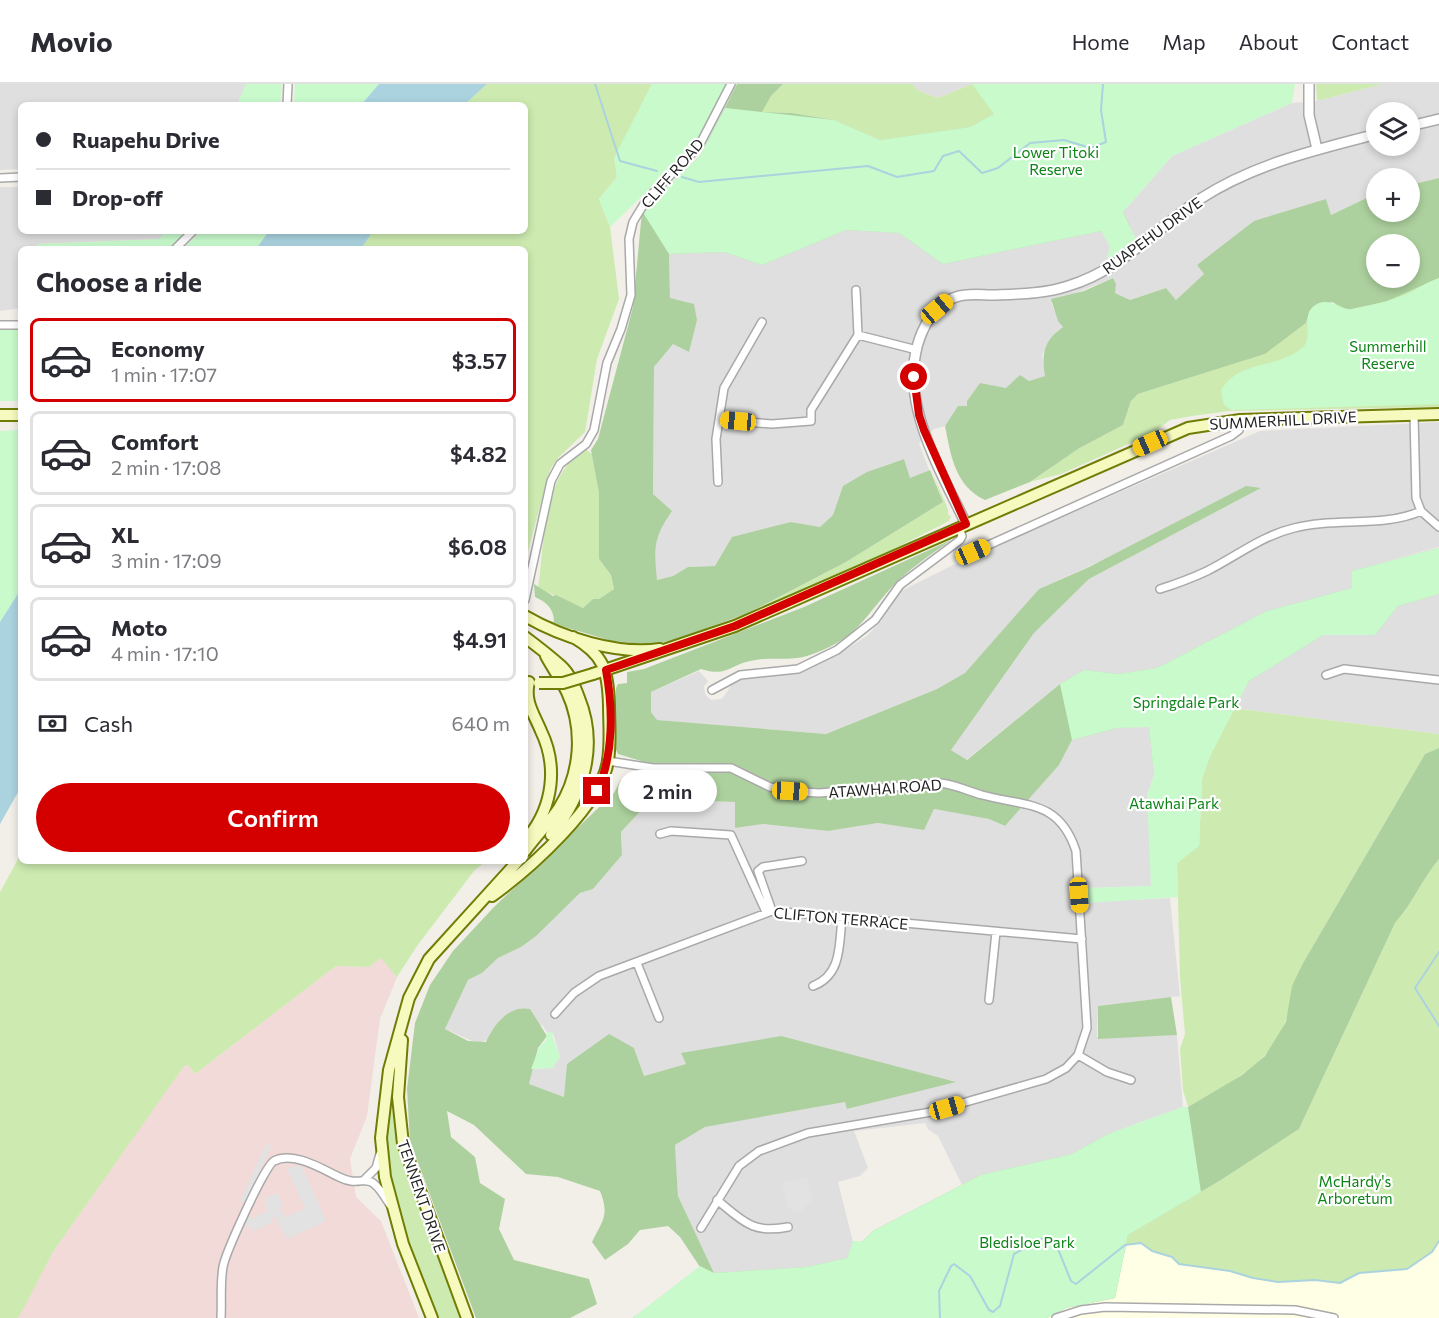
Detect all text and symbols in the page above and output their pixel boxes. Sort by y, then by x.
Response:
text: Movio [30,24,113,58]
text: Home [1072,29,1129,54]
text: Map [1162,29,1206,54]
text: About [1239,29,1298,54]
text: Contact [1331,29,1409,54]
map controls [1366,102,1420,288]
button: layers [1366,102,1420,156]
text: Ruapehu Drive [72,126,220,153]
street label: CLIFF ROAD [637,135,707,211]
park label: Lower Titoki Reserve [1013,143,1099,178]
button: + [1366,168,1420,222]
text: Drop-off [72,184,163,211]
street label: RUAPEHU DRIVE [1099,193,1205,277]
button: − [1366,234,1420,288]
text: Choose a ride [36,265,202,298]
car [917,291,957,327]
icon: car [39,333,93,387]
text: Economy [111,335,205,362]
park label: Summerhill Reserve [1349,337,1427,372]
text: $3.57 [452,347,507,374]
text: 1 min · 17:07 [111,362,217,386]
route start [900,363,927,390]
street label: SUMMERHILL DRIVE [1209,407,1357,433]
car [719,410,757,432]
icon: car [39,426,93,480]
car [1130,427,1170,459]
text: Comfort [111,428,199,455]
text: $4.82 [450,440,507,467]
text: 2 min · 17:08 [111,455,221,479]
icon: car [39,519,93,573]
text: XL [111,521,139,548]
text: $6.08 [448,533,507,560]
car [953,536,993,568]
text: 3 min · 17:09 [111,548,222,572]
icon: car [39,612,93,666]
text: Moto [111,614,167,641]
text: $4.91 [453,626,507,653]
text: 4 min · 17:10 [111,641,219,665]
park label: Springdale Park [1133,693,1239,711]
icon: cash [36,707,69,740]
text: Cash [84,710,133,737]
text: 640 m [452,711,510,735]
callout: 2 min [618,770,717,812]
street label: ATAWHAI ROAD [828,775,942,801]
route end [583,777,610,804]
text: 2 min [643,779,692,803]
car [772,781,808,801]
button: Confirm [36,783,510,852]
park label: Atawhai Park [1129,794,1219,812]
car [1069,876,1089,914]
street label: CLIFTON TERRACE [773,903,909,933]
car [927,1094,967,1122]
street label: TENNENT DRIVE [394,1137,450,1255]
park label: McHardy's Arboretum [1317,1172,1393,1207]
park label: Bledisloe Park [979,1233,1075,1251]

